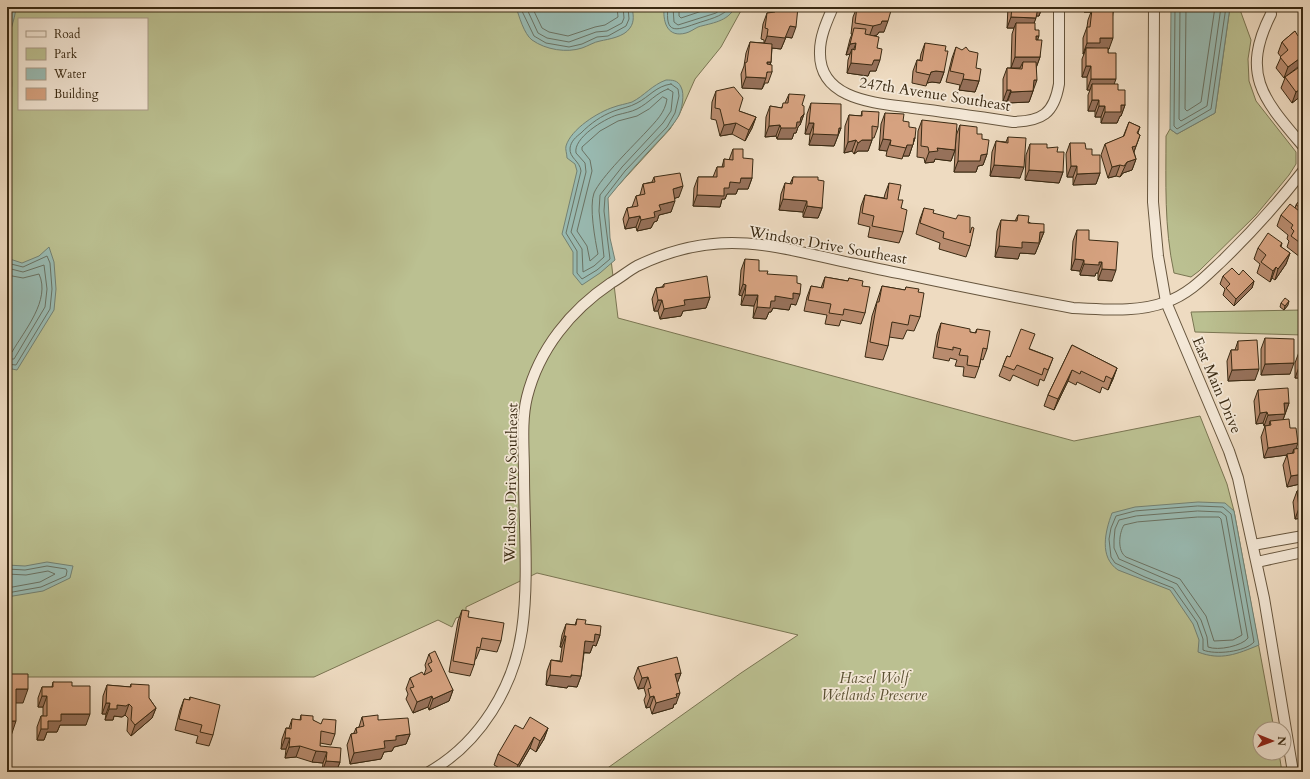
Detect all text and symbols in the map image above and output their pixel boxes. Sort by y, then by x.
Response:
legend [18,18,148,110]
text: Road [54,26,81,42]
text: Park [54,46,78,62]
text: Water [53,66,87,82]
street label: 247th Avenue Southeast [858,72,1012,116]
text: Building [54,86,99,102]
street label: Windsor Drive Southeast [746,221,909,269]
street label: East Main Drive [1188,334,1246,437]
street label: Windsor Drive Southeast [500,403,522,564]
park label: Hazel Wolf Wetlands Preserve [821,668,927,705]
north arrow [1252,721,1292,761]
text: N [1274,736,1289,747]

